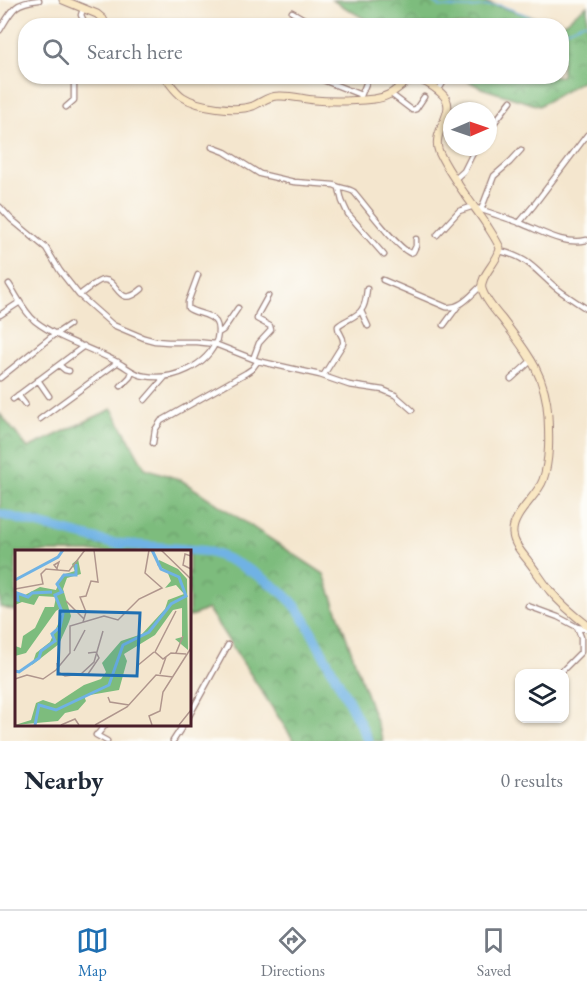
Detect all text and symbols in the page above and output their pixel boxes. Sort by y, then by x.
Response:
search box [18,18,569,84]
icon: search [39,35,72,68]
text: Search here [87,37,182,66]
north arrow [443,102,497,156]
inset map [15,550,190,726]
map controls [515,669,569,723]
button: layers [515,669,569,723]
text: Nearby [24,763,104,797]
text: 0 results [500,767,563,793]
tab: Map [76,924,109,981]
tab: Directions [261,924,325,981]
tab: Saved [477,924,511,981]

